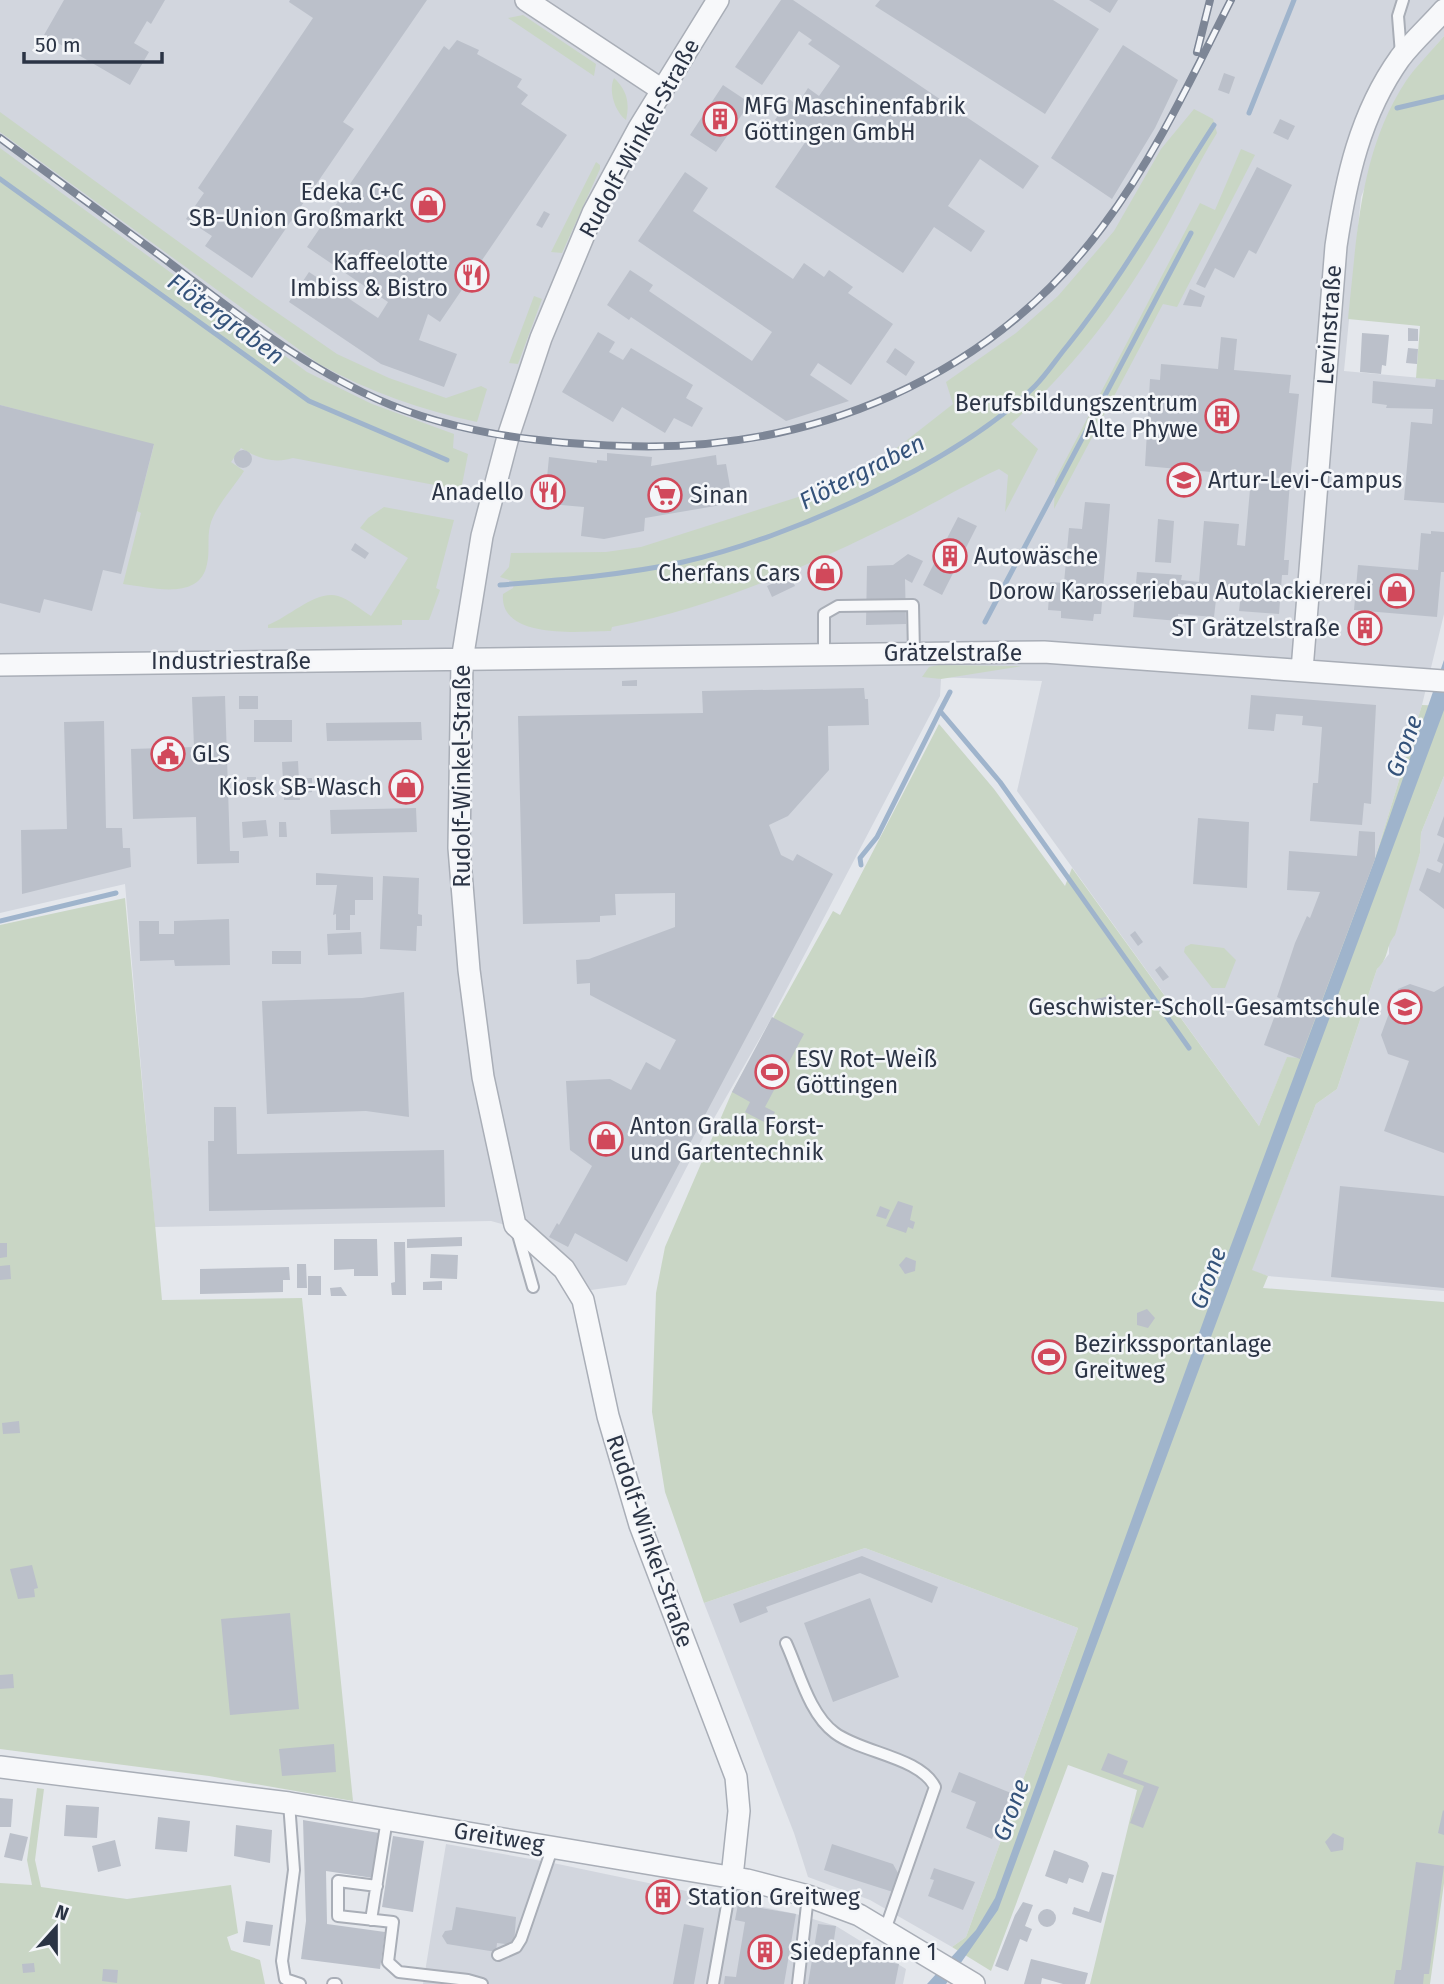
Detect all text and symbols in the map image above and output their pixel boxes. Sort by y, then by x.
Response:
scale bar [24,21,163,65]
text: 50 m [35,32,81,58]
street label: Rudolf-Winkel-Straße [573,34,705,242]
place label: MFG Maschinenfabrik Göttingen GmbH [744,92,966,146]
building icon: MFG Maschinenfabrik Göttingen GmbH [701,100,739,138]
place label: Edeka C+C SB-Union Großmarkt [189,178,405,232]
shop icon: Edeka C+C SB-Union Großmarkt [409,186,447,224]
place label: Kaffeelotte Imbiss & Bistro [290,248,448,302]
restaurant icon: Kaffeelotte Imbiss & Bistro [453,256,491,294]
street label: Levinstraße [1311,264,1347,386]
water label: Flötergraben [162,267,290,371]
place label: Berufsbildungszentrum Alte Phywe [955,389,1198,443]
building icon: Berufsbildungszentrum Alte Phywe [1203,397,1241,435]
water label: Flötergraben [795,428,929,516]
school or university icon: Artur-Levi-Campus [1165,461,1203,499]
place label: Artur-Levi-Campus [1208,466,1402,494]
restaurant icon: Anadello [529,473,567,511]
supermarket icon: Sinan [646,476,684,514]
place label: Anadello [432,478,524,506]
place label: Sinan [690,481,749,509]
building icon: Autowäsche [931,537,969,575]
place label: Autowäsche [974,542,1098,570]
shop icon: Cherfans Cars [806,554,844,592]
place label: Cherfans Cars [658,559,800,587]
shop icon: Dorow Karosseriebau Autolackiererei [1378,572,1416,610]
place label: Dorow Karosseriebau Autolackiererei [988,577,1372,605]
building icon: ST Grätzelstraße [1346,609,1384,647]
place label: ST Grätzelstraße [1172,614,1340,642]
street label: Grätzelstraße [884,639,1022,667]
street label: Industriestraße [151,647,311,675]
street label: Rudolf-Winkel-Straße [448,664,476,888]
water label: Grone [1380,711,1428,781]
public building icon: GLS [149,735,187,773]
place label: GLS [192,740,230,768]
shop icon: Kiosk SB-Wasch [387,768,425,806]
place label: Kiosk SB-Wasch [218,773,382,801]
school or university icon: Geschwister-Scholl-Gesamtschule [1386,988,1424,1026]
place label: Geschwister-Scholl-Gesamtschule [1028,993,1380,1021]
place label: ESV Rot–Weìß Göttingen [796,1045,937,1099]
sports icon: ESV Rot–Weìß Göttingen [753,1053,791,1091]
place label: Anton Gralla Forst- und Gartentechnik [630,1112,824,1166]
shop icon: Anton Gralla Forst- und Gartentechnik [587,1120,625,1158]
water label: Grone [1184,1243,1232,1313]
place label: Bezirkssportanlage Greitweg [1074,1330,1272,1384]
sports icon: Bezirkssportanlage Greitweg [1030,1338,1068,1376]
street label: Rudolf-Winkel-Straße [600,1431,700,1651]
water label: Grone [987,1775,1035,1845]
street label: Greitweg [452,1816,546,1858]
building icon: Station Greitweg [644,1878,682,1916]
place label: Station Greitweg [688,1883,860,1911]
north arrow [21,1893,91,1963]
text: N [52,1900,72,1926]
building icon: Siedepfanne 1 [746,1933,784,1971]
place label: Siedepfanne 1 [790,1938,937,1966]

